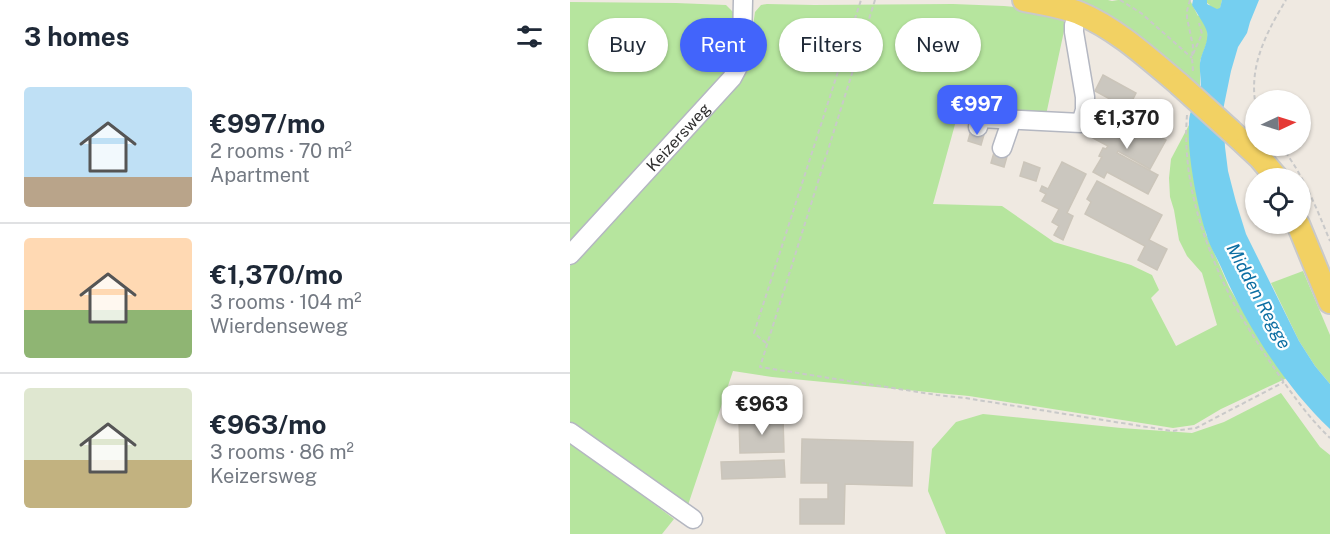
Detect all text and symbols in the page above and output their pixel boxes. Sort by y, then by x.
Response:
chip: Buy [588,18,668,72]
chip: Rent [680,18,767,72]
chip: Filters [779,18,883,72]
chip: New [895,18,981,72]
icon: filters [513,20,546,53]
text: 3 homes [24,21,129,52]
pin: €997 [941,85,1013,136]
north arrow [1245,90,1311,156]
map controls [1245,90,1311,234]
text: €997 [951,92,1003,116]
street label: Keizersweg [642,99,714,175]
pin: €1,370 [1078,99,1176,150]
text: €1,370 [1094,106,1160,130]
text: €997/mo [210,108,325,139]
icon: home [72,111,144,183]
text: 2 rooms · 70 m² [210,139,352,163]
text: Apartment [210,163,310,187]
button: locate [1245,168,1311,234]
water label: Midden Regge [1222,240,1296,353]
text: €1,370/mo [210,259,343,290]
icon: home [72,262,144,334]
text: 3 rooms · 104 m² [210,290,362,314]
text: Wierdenseweg [210,314,348,338]
pin: €963 [726,385,798,436]
text: €963 [736,392,788,416]
text: €963/mo [210,409,327,440]
icon: home [72,412,144,484]
text: 3 rooms · 86 m² [210,440,354,464]
text: Keizersweg [210,464,317,488]

